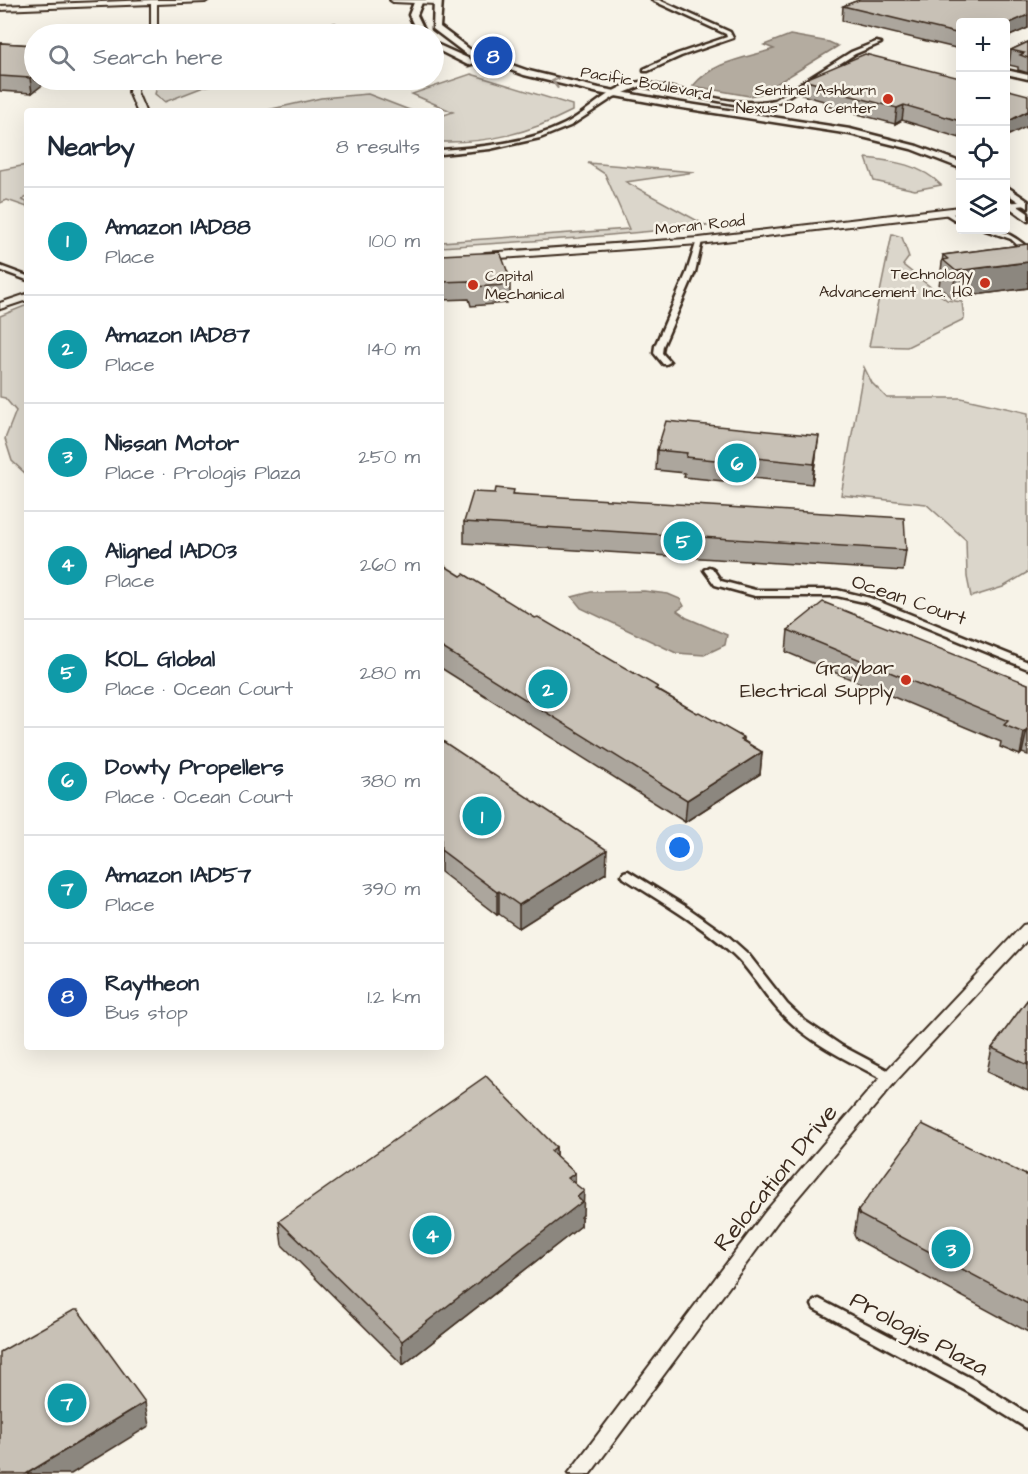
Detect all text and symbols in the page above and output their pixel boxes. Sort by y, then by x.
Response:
map controls [956,18,1010,234]
button: + [956,18,1010,72]
search box [24,24,444,90]
pin: 8 [474,34,512,78]
icon: search [45,41,78,74]
text: Search here [93,42,223,73]
street label: Pacific Boulevard [579,61,713,105]
button: − [956,72,1010,126]
one-way arrow [551,77,562,89]
place label: Sentinel Ashburn Nexus Data Center [736,79,876,119]
marker: Sentinel Ashburn Nexus Data Center [881,92,895,106]
button: locate [956,126,1010,180]
text: Nearby [48,129,135,165]
text: 8 results [336,133,420,161]
button: layers [956,180,1010,234]
street label: Moran Road [654,209,746,241]
text: Amazon IAD88 [105,212,251,243]
text: 1 [66,227,69,255]
text: 100 m [369,227,420,255]
text: Place [105,243,155,271]
place label: Technology Advancement Inc. HQ [819,263,973,303]
place label: Capital Mechanical [485,265,564,305]
marker: Technology Advancement Inc. HQ [978,276,992,290]
marker: Capital Mechanical [466,278,480,292]
text: Amazon IAD87 [105,320,250,351]
text: 2 [62,335,73,363]
text: 140 m [368,335,420,363]
text: Place [105,351,155,379]
text: Nissan Motor [105,428,239,459]
pin: 6 [718,440,756,486]
text: 3 [62,443,73,471]
text: 250 m [358,443,420,471]
text: Place · Prologis Plaza [105,459,300,487]
pin: 5 [664,518,702,564]
text: Aligned IAD03 [105,536,237,567]
text: 4 [61,551,74,579]
text: 260 m [360,551,420,579]
text: Place [105,567,155,595]
street label: Ocean Court [848,567,970,633]
text: KOL Global [105,644,215,675]
place label: Graybar Electrical Supply [740,654,894,706]
text: 5 [60,659,75,687]
text: 280 m [359,659,420,687]
pin: 2 [528,666,568,712]
marker: Graybar Electrical Supply [899,673,913,687]
text: Place · Ocean Court [105,675,293,703]
text: Dowty Propellers [105,752,284,783]
text: 6 [61,767,74,795]
text: 380 m [361,767,420,795]
text: Place · Ocean Court [105,783,293,811]
pin: 1 [462,794,502,838]
your location [665,833,694,862]
text: Amazon IAD57 [105,860,251,891]
text: 7 [61,875,74,903]
text: 390 m [362,875,420,903]
text: Place [105,891,155,919]
text: Raytheon [105,968,199,999]
text: 8 [61,983,74,1011]
text: 1.2 km [367,983,420,1011]
text: Bus stop [105,999,188,1027]
street label: Relocation Drive [706,1097,846,1259]
pin: 4 [412,1212,452,1258]
pin: 3 [932,1226,970,1272]
street label: Prologis Plaza [843,1283,994,1386]
pin: 7 [48,1380,86,1426]

